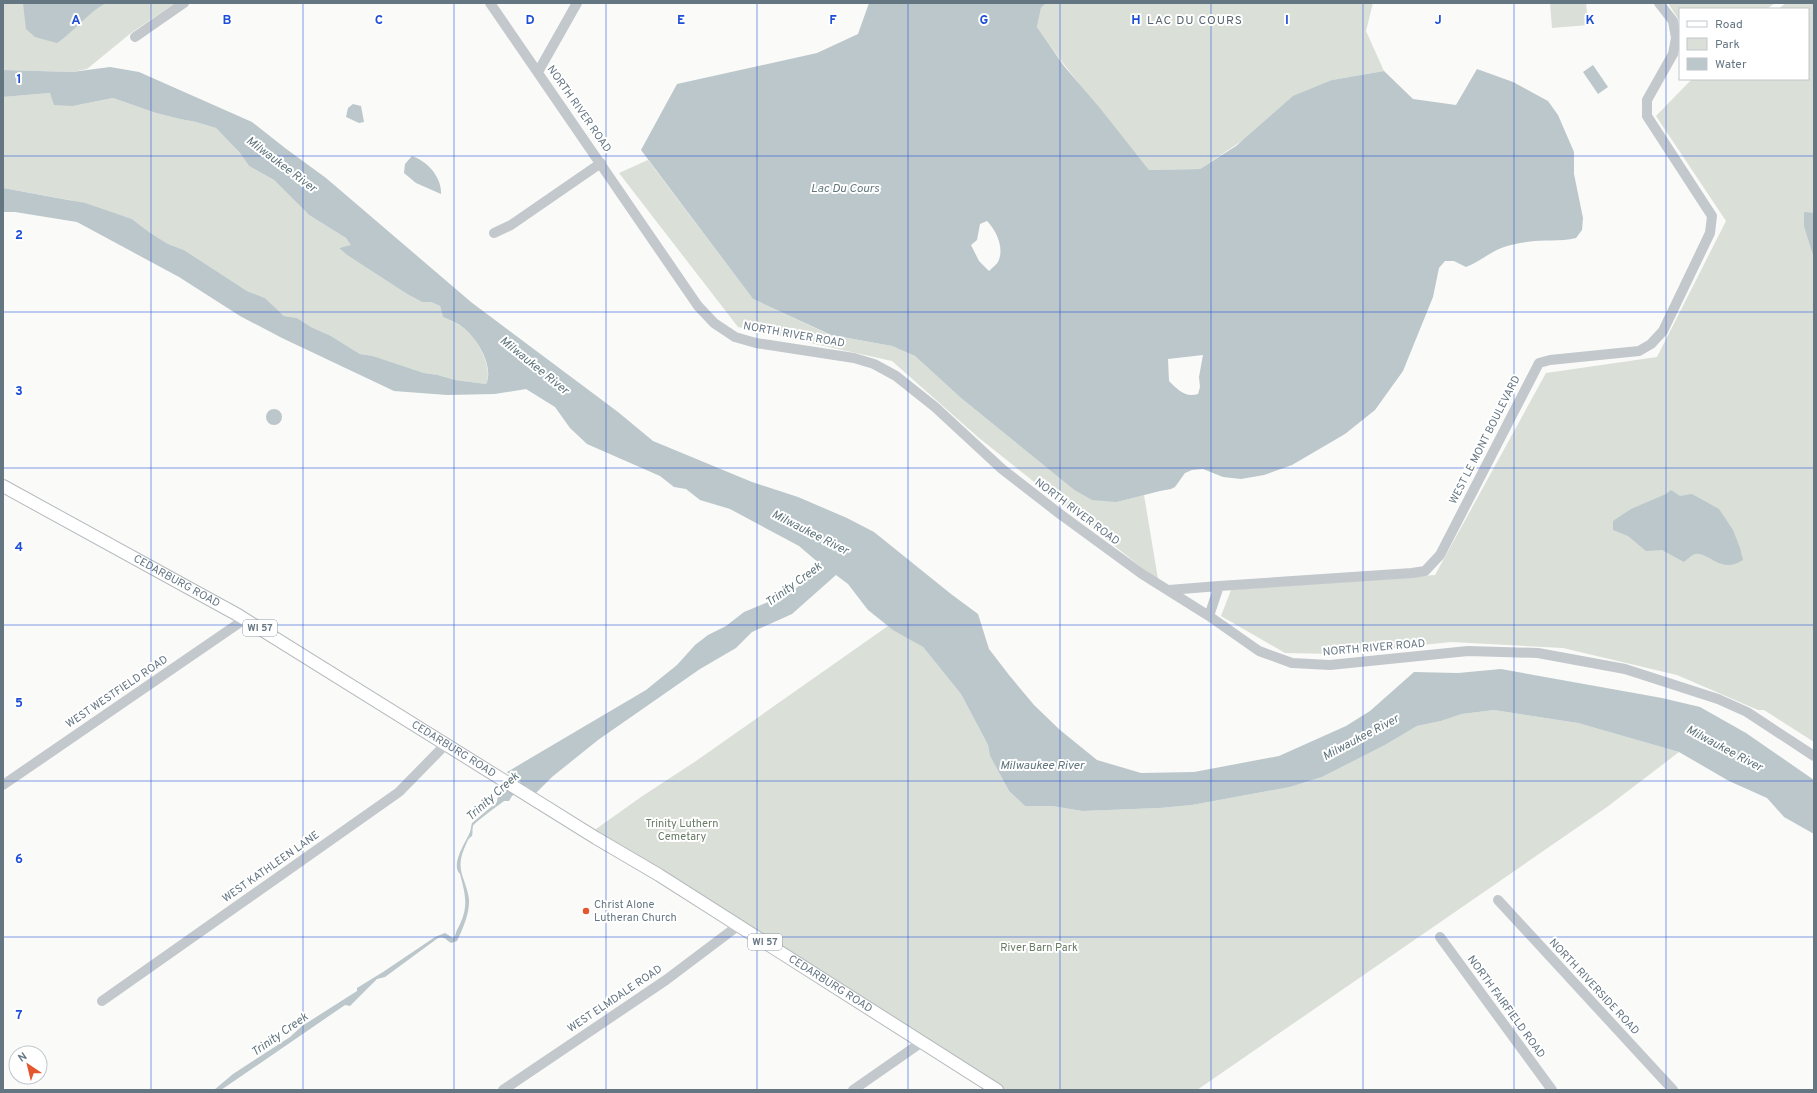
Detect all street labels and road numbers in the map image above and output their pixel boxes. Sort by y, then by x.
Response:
street label: NORTH RIVER ROAD [544,63,614,155]
street label: NORTH RIVER ROAD [742,319,846,351]
street label: WEST LE MONT BOULEVARD [1446,373,1524,507]
street label: NORTH RIVER ROAD [1032,475,1122,549]
street label: CEDARBURG ROAD [131,552,222,611]
road number: WI 57 [243,620,277,636]
street label: NORTH RIVER ROAD [1322,637,1426,659]
street label: WEST WESTFIELD ROAD [63,653,171,731]
street label: CEDARBURG ROAD [409,718,498,781]
street label: WEST KATHLEEN LANE [220,828,322,906]
road number: WI 57 [748,934,782,950]
street label: NORTH RIVERSIDE ROAD [1546,936,1642,1038]
street label: CEDARBURG ROAD [786,952,875,1016]
street label: NORTH FAIRFIELD ROAD [1464,953,1548,1061]
street label: WEST ELMDALE ROAD [565,962,665,1036]

